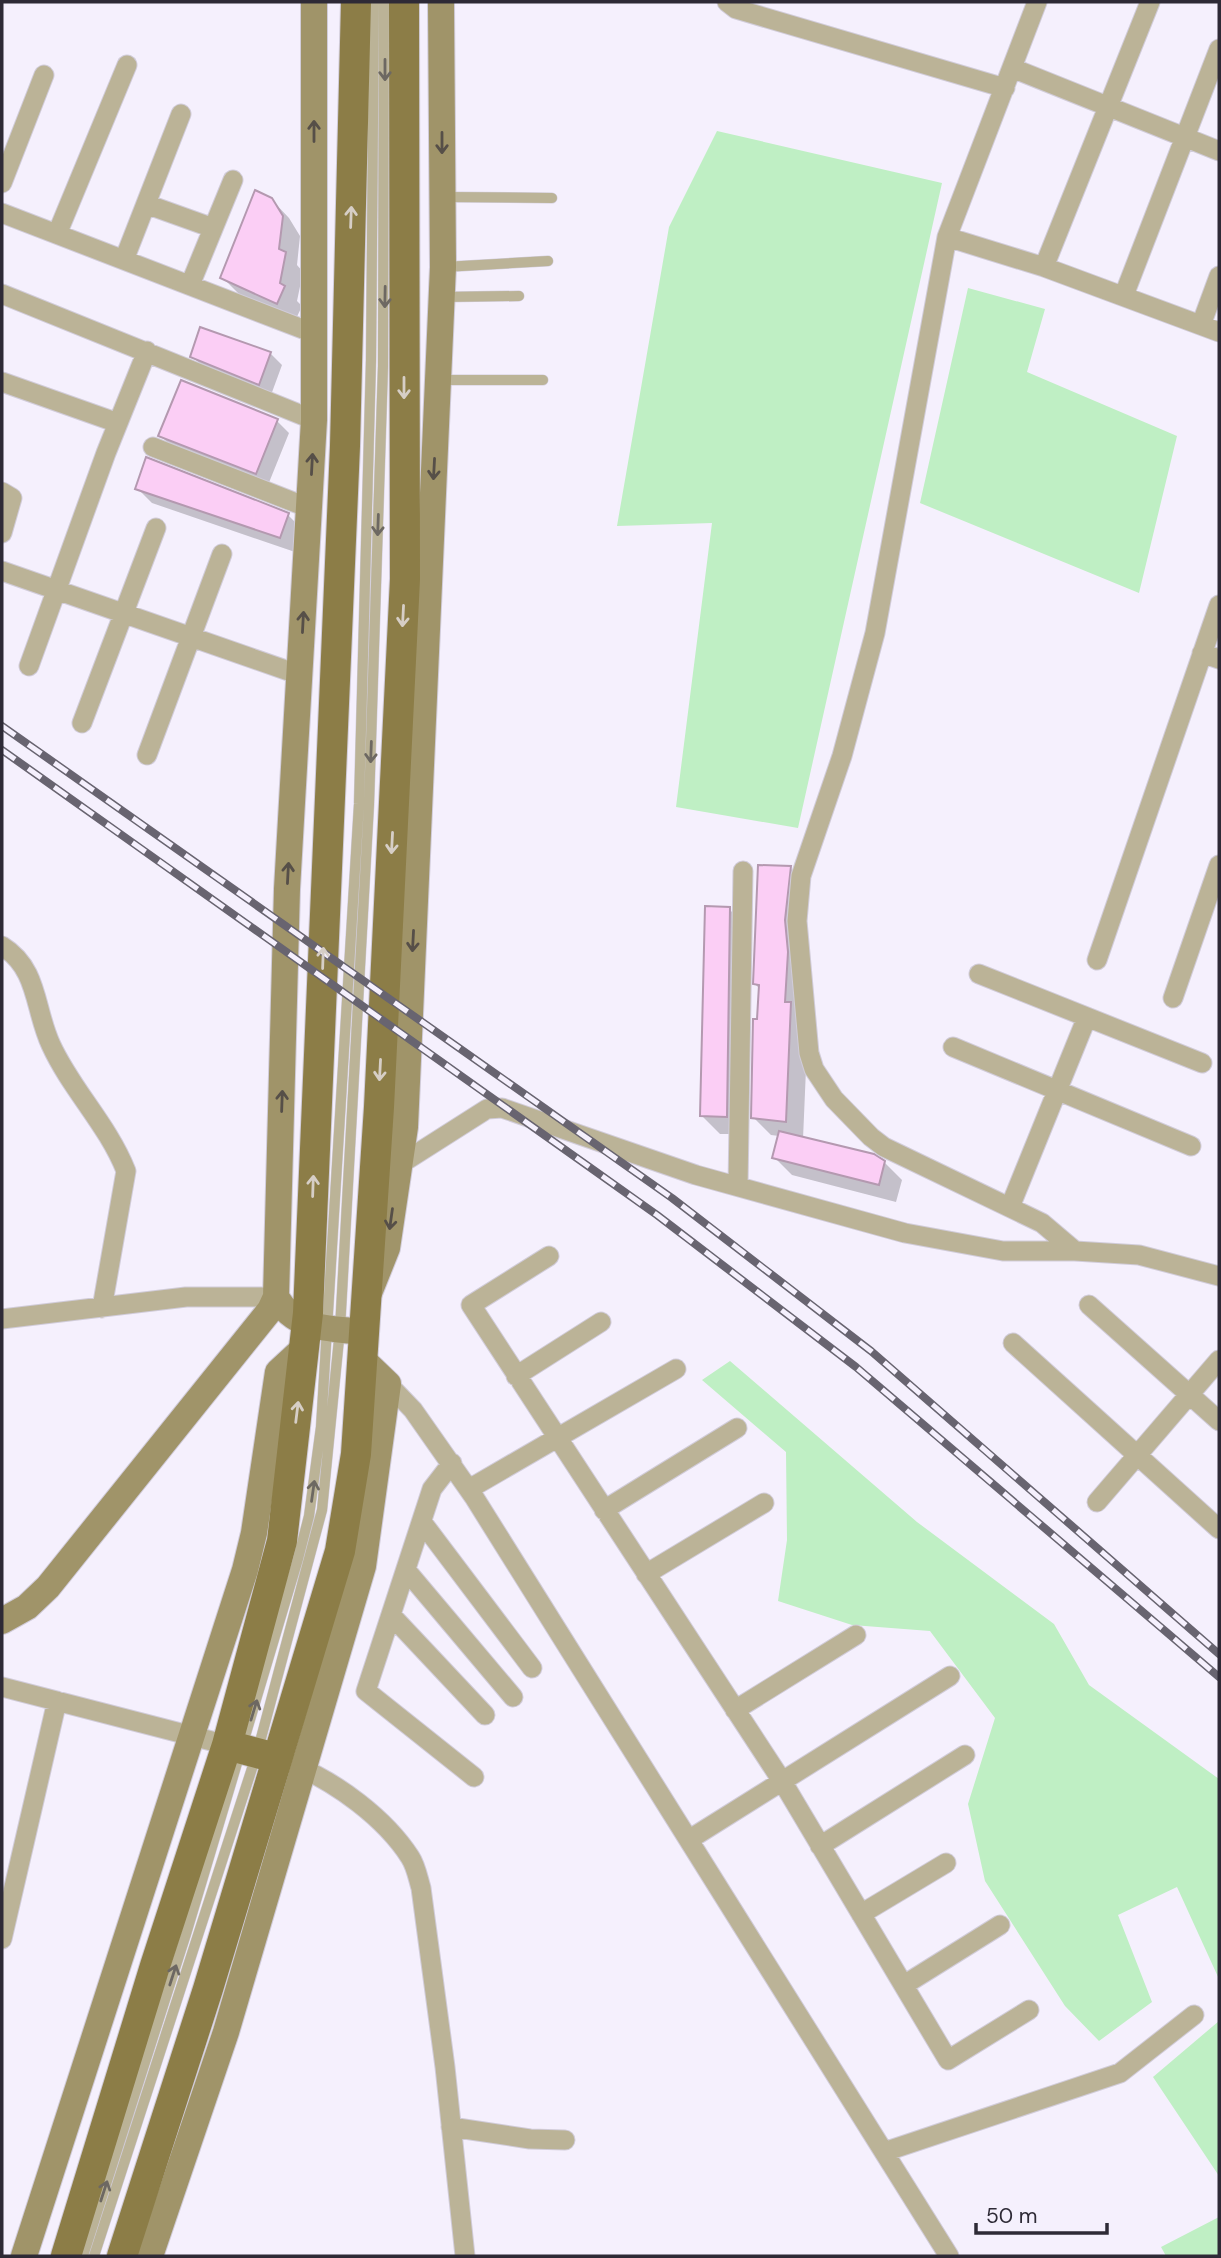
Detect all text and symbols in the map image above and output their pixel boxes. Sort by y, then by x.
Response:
one-way arrow [378,58,392,81]
one-way arrow [307,120,320,143]
one-way arrow [435,132,449,155]
one-way arrow [344,206,357,229]
one-way arrow [378,286,391,309]
one-way arrow [397,377,411,400]
one-way arrow [305,453,318,476]
one-way arrow [428,457,441,480]
one-way arrow [371,513,384,536]
one-way arrow [396,604,409,627]
one-way arrow [296,610,309,633]
one-way arrow [364,741,377,764]
one-way arrow [385,831,398,854]
one-way arrow [282,862,295,885]
one-way arrow [407,929,420,952]
one-way arrow [317,947,330,970]
one-way arrow [374,1059,387,1082]
one-way arrow [275,1089,288,1112]
one-way arrow [307,1174,320,1197]
one-way arrow [385,1207,398,1229]
one-way arrow [290,1402,303,1424]
one-way arrow [306,1480,319,1502]
one-way arrow [249,1699,262,1721]
one-way arrow [168,1964,180,1986]
one-way arrow [99,2181,111,2203]
scale bar [976,2192,1107,2236]
text: 50 m [986,2202,1037,2230]

